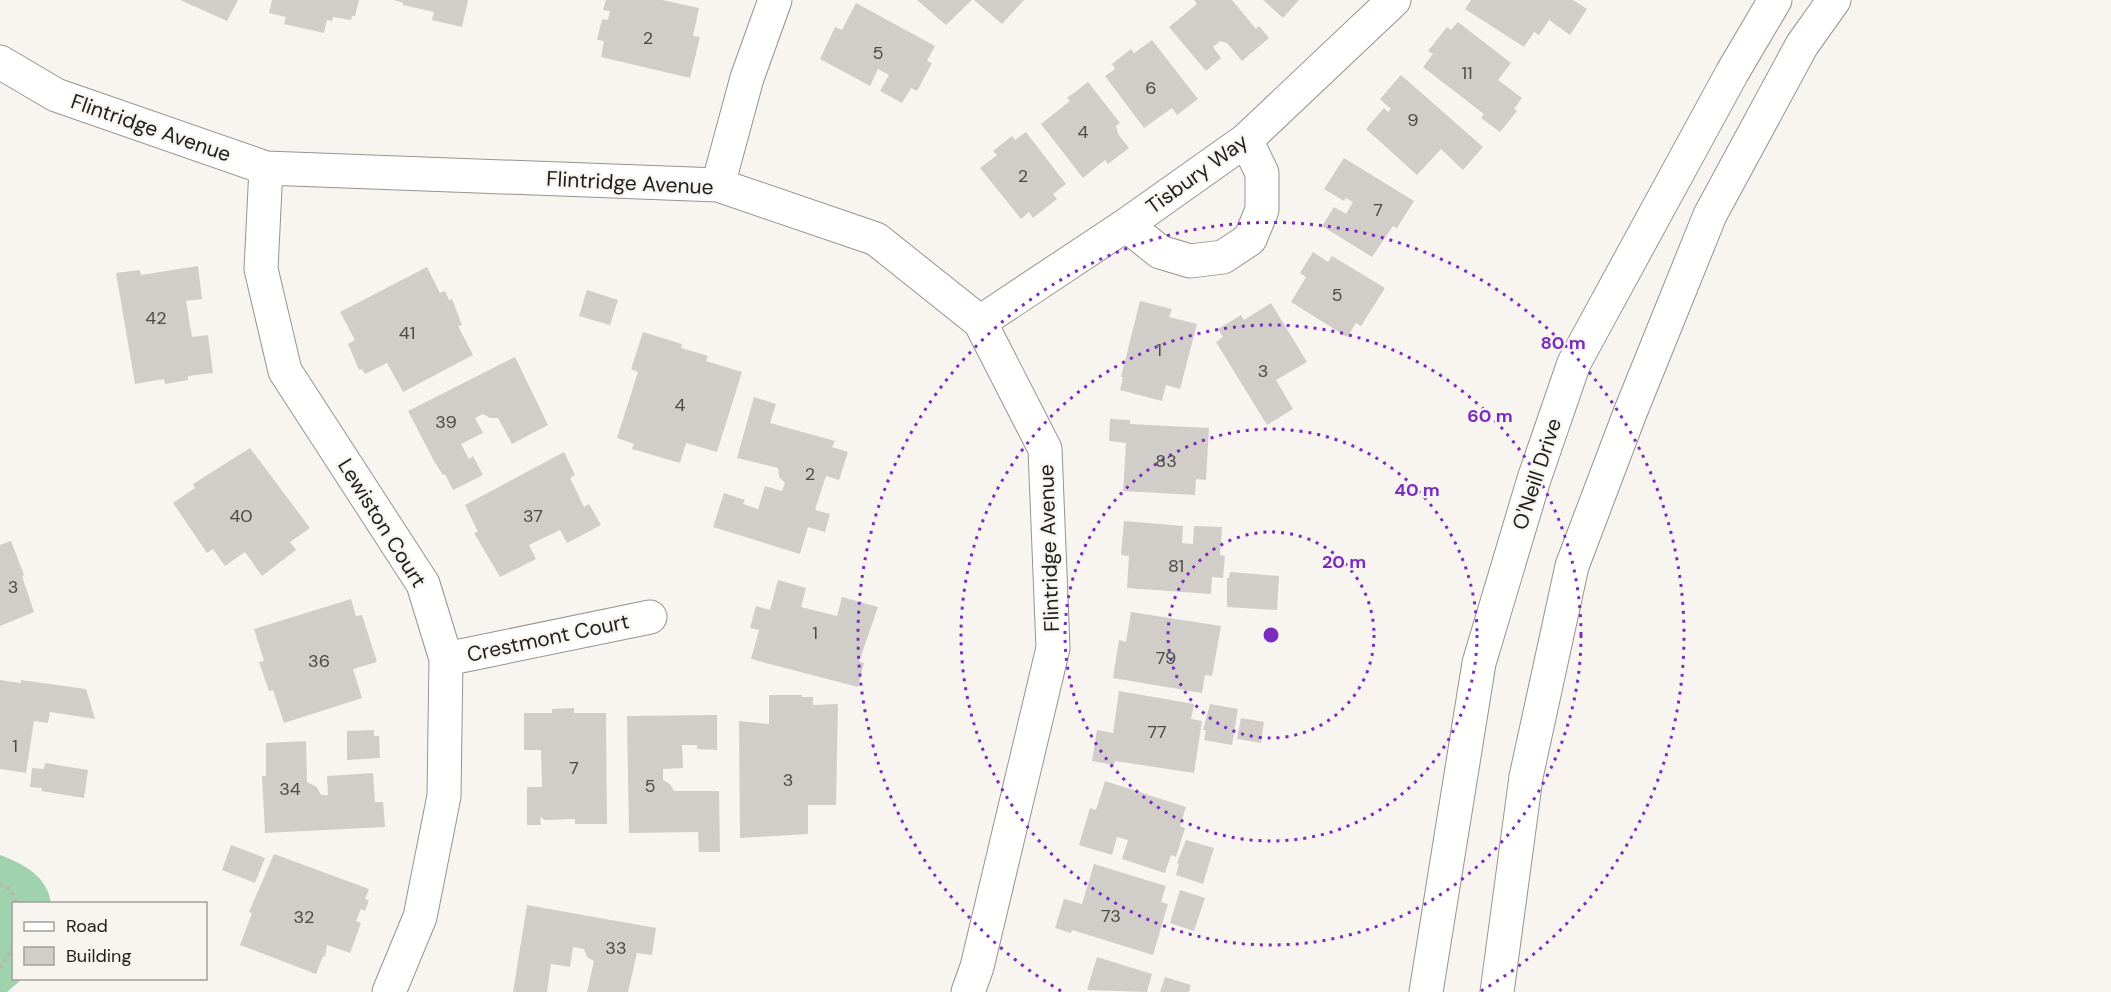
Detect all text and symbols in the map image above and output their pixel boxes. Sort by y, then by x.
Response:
house number: 2 [643,26,653,50]
house number: 5 [873,41,883,65]
house number: 11 [1461,61,1473,85]
house number: 6 [1145,76,1157,100]
street label: Flintridge Avenue [67,88,235,169]
house number: 9 [1407,108,1419,132]
house number: 4 [1078,120,1089,144]
street label: Tisbury Way [1140,127,1254,220]
house number: 2 [1018,164,1028,188]
street label: Flintridge Avenue [546,165,714,201]
house number: 7 [1373,198,1383,222]
house number: 5 [1332,283,1342,307]
house number: 42 [145,306,167,330]
house number: 41 [399,321,415,345]
text: 80 m [1540,331,1586,355]
house number: 1 [1156,338,1162,362]
house number: 3 [1258,359,1268,383]
house number: 4 [675,393,686,417]
text: 60 m [1467,404,1513,428]
house number: 39 [435,410,457,434]
street label: O'Neill Drive [1506,415,1568,533]
house number: 83 [1155,449,1177,473]
street label: Lewiston Court [331,453,433,593]
house number: 2 [805,462,815,486]
street label: Flintridge Avenue [1032,464,1066,632]
text: 40 m [1394,478,1440,502]
house number: 40 [229,504,253,528]
house number: 37 [523,504,543,528]
text: 20 m [1322,550,1366,574]
house number: 81 [1168,554,1184,578]
house number: 3 [8,575,18,599]
street label: Crestmont Court [464,607,632,669]
house number: 1 [812,621,818,645]
centre of rings [1261,625,1281,645]
house number: 79 [1156,646,1176,670]
house number: 36 [308,649,330,673]
house number: 77 [1147,720,1167,744]
house number: 1 [12,734,18,758]
house number: 7 [569,756,579,780]
house number: 3 [783,768,793,792]
house number: 5 [645,774,655,798]
house number: 34 [279,777,301,801]
legend [12,902,207,980]
house number: 73 [1101,904,1121,928]
house number: 32 [293,905,315,929]
text: Road [66,914,108,938]
house number: 33 [605,936,627,960]
text: Building [66,944,131,968]

